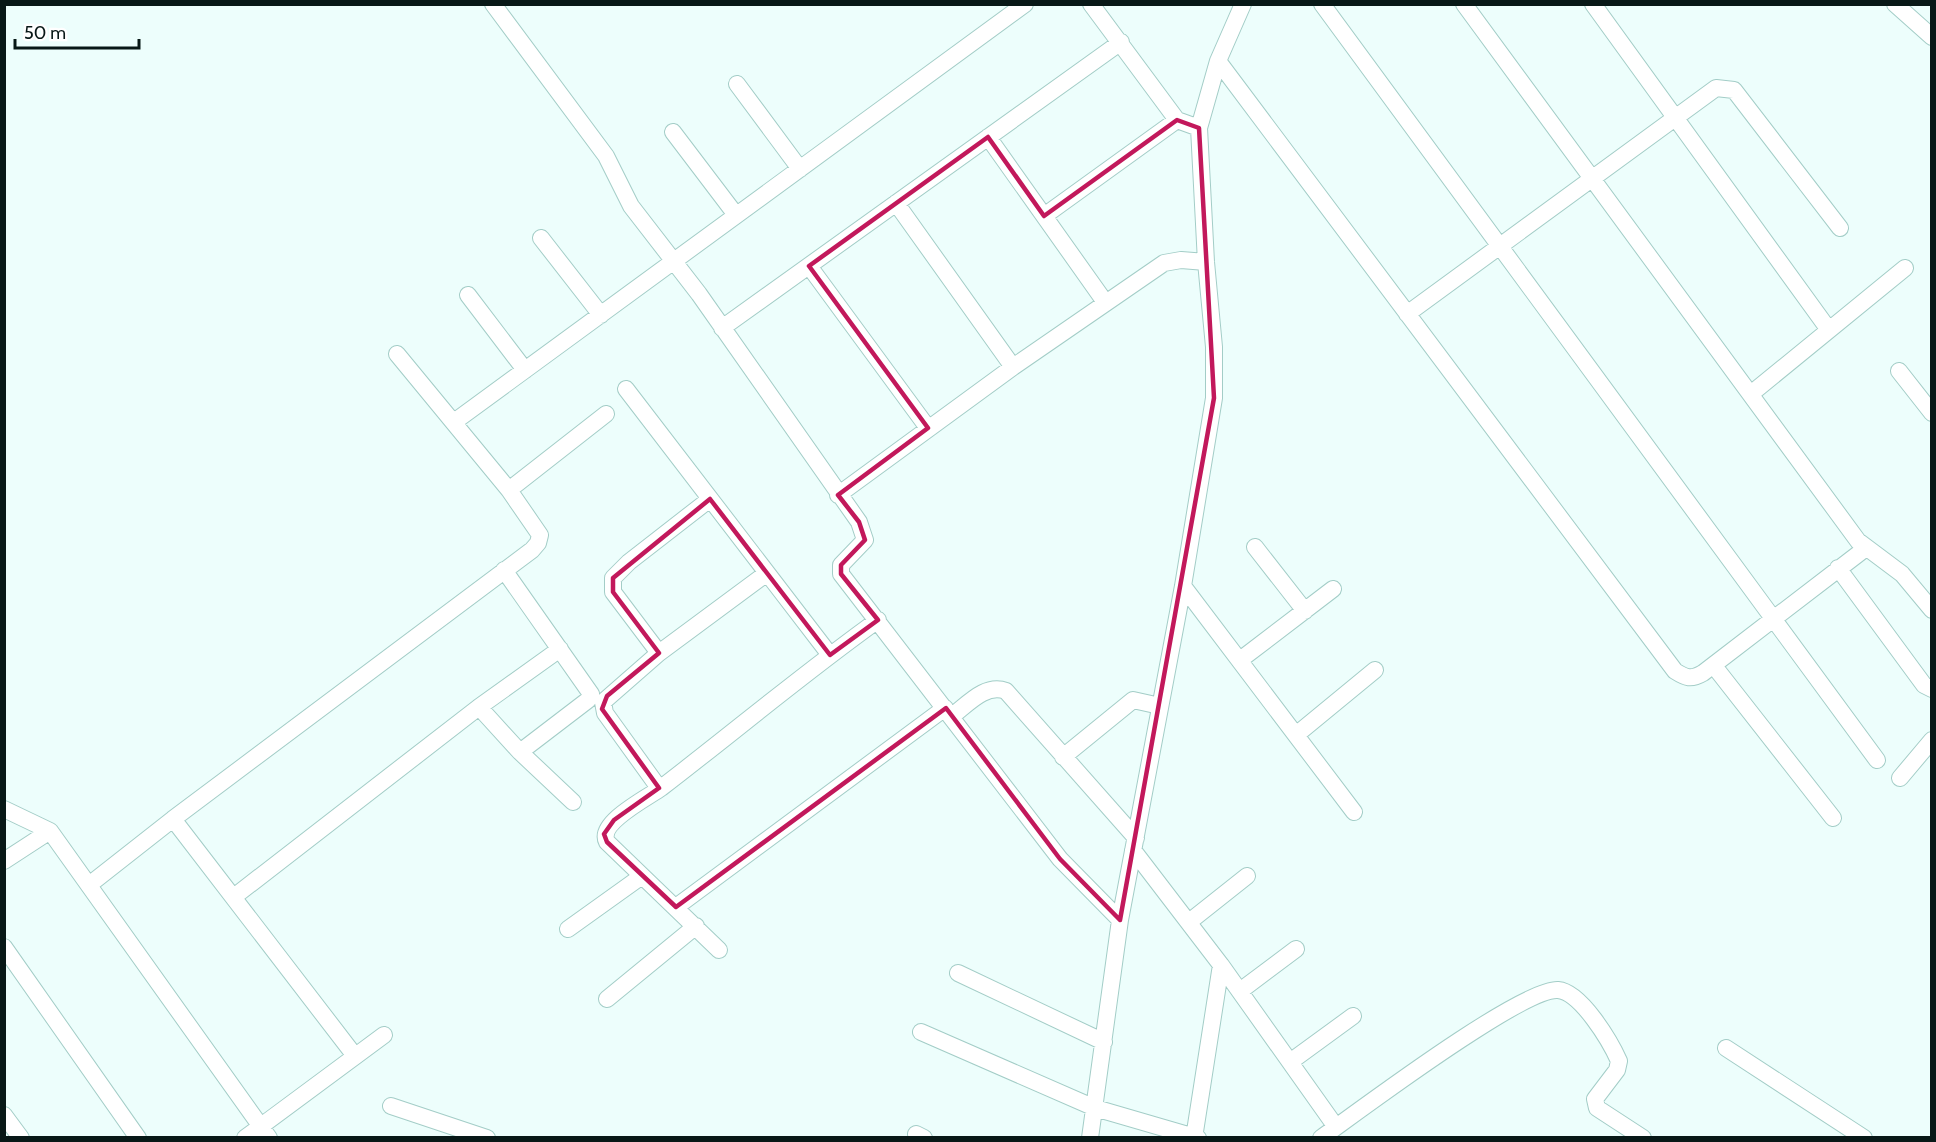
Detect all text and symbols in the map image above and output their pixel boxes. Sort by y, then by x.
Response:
scale bar [15,12,140,50]
text: 50 m [24,22,66,44]

